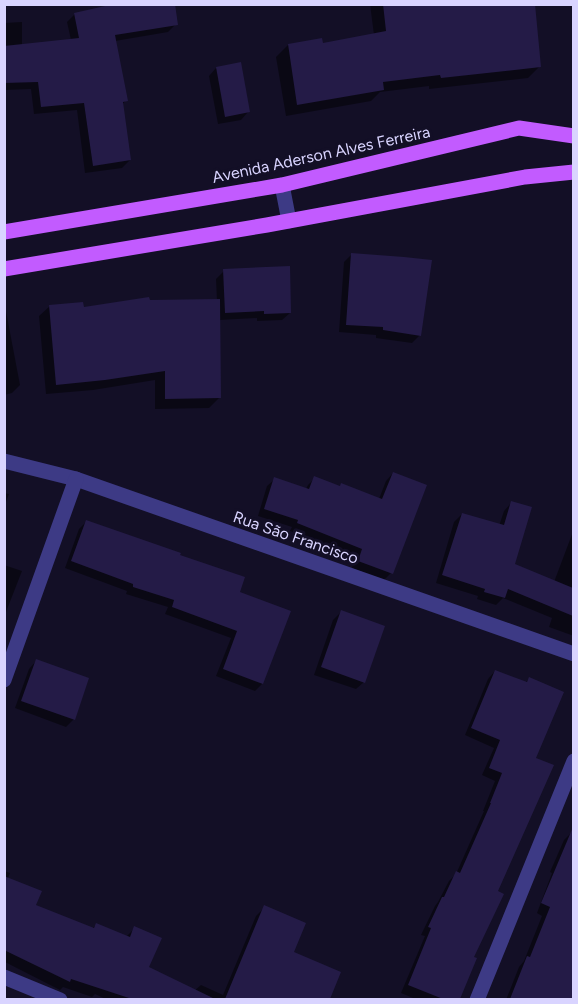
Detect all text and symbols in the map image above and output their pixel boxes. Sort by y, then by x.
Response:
street label: Avenida Aderson Alves Ferreira [210,122,432,187]
street label: Rua São Francisco [231,507,361,568]

